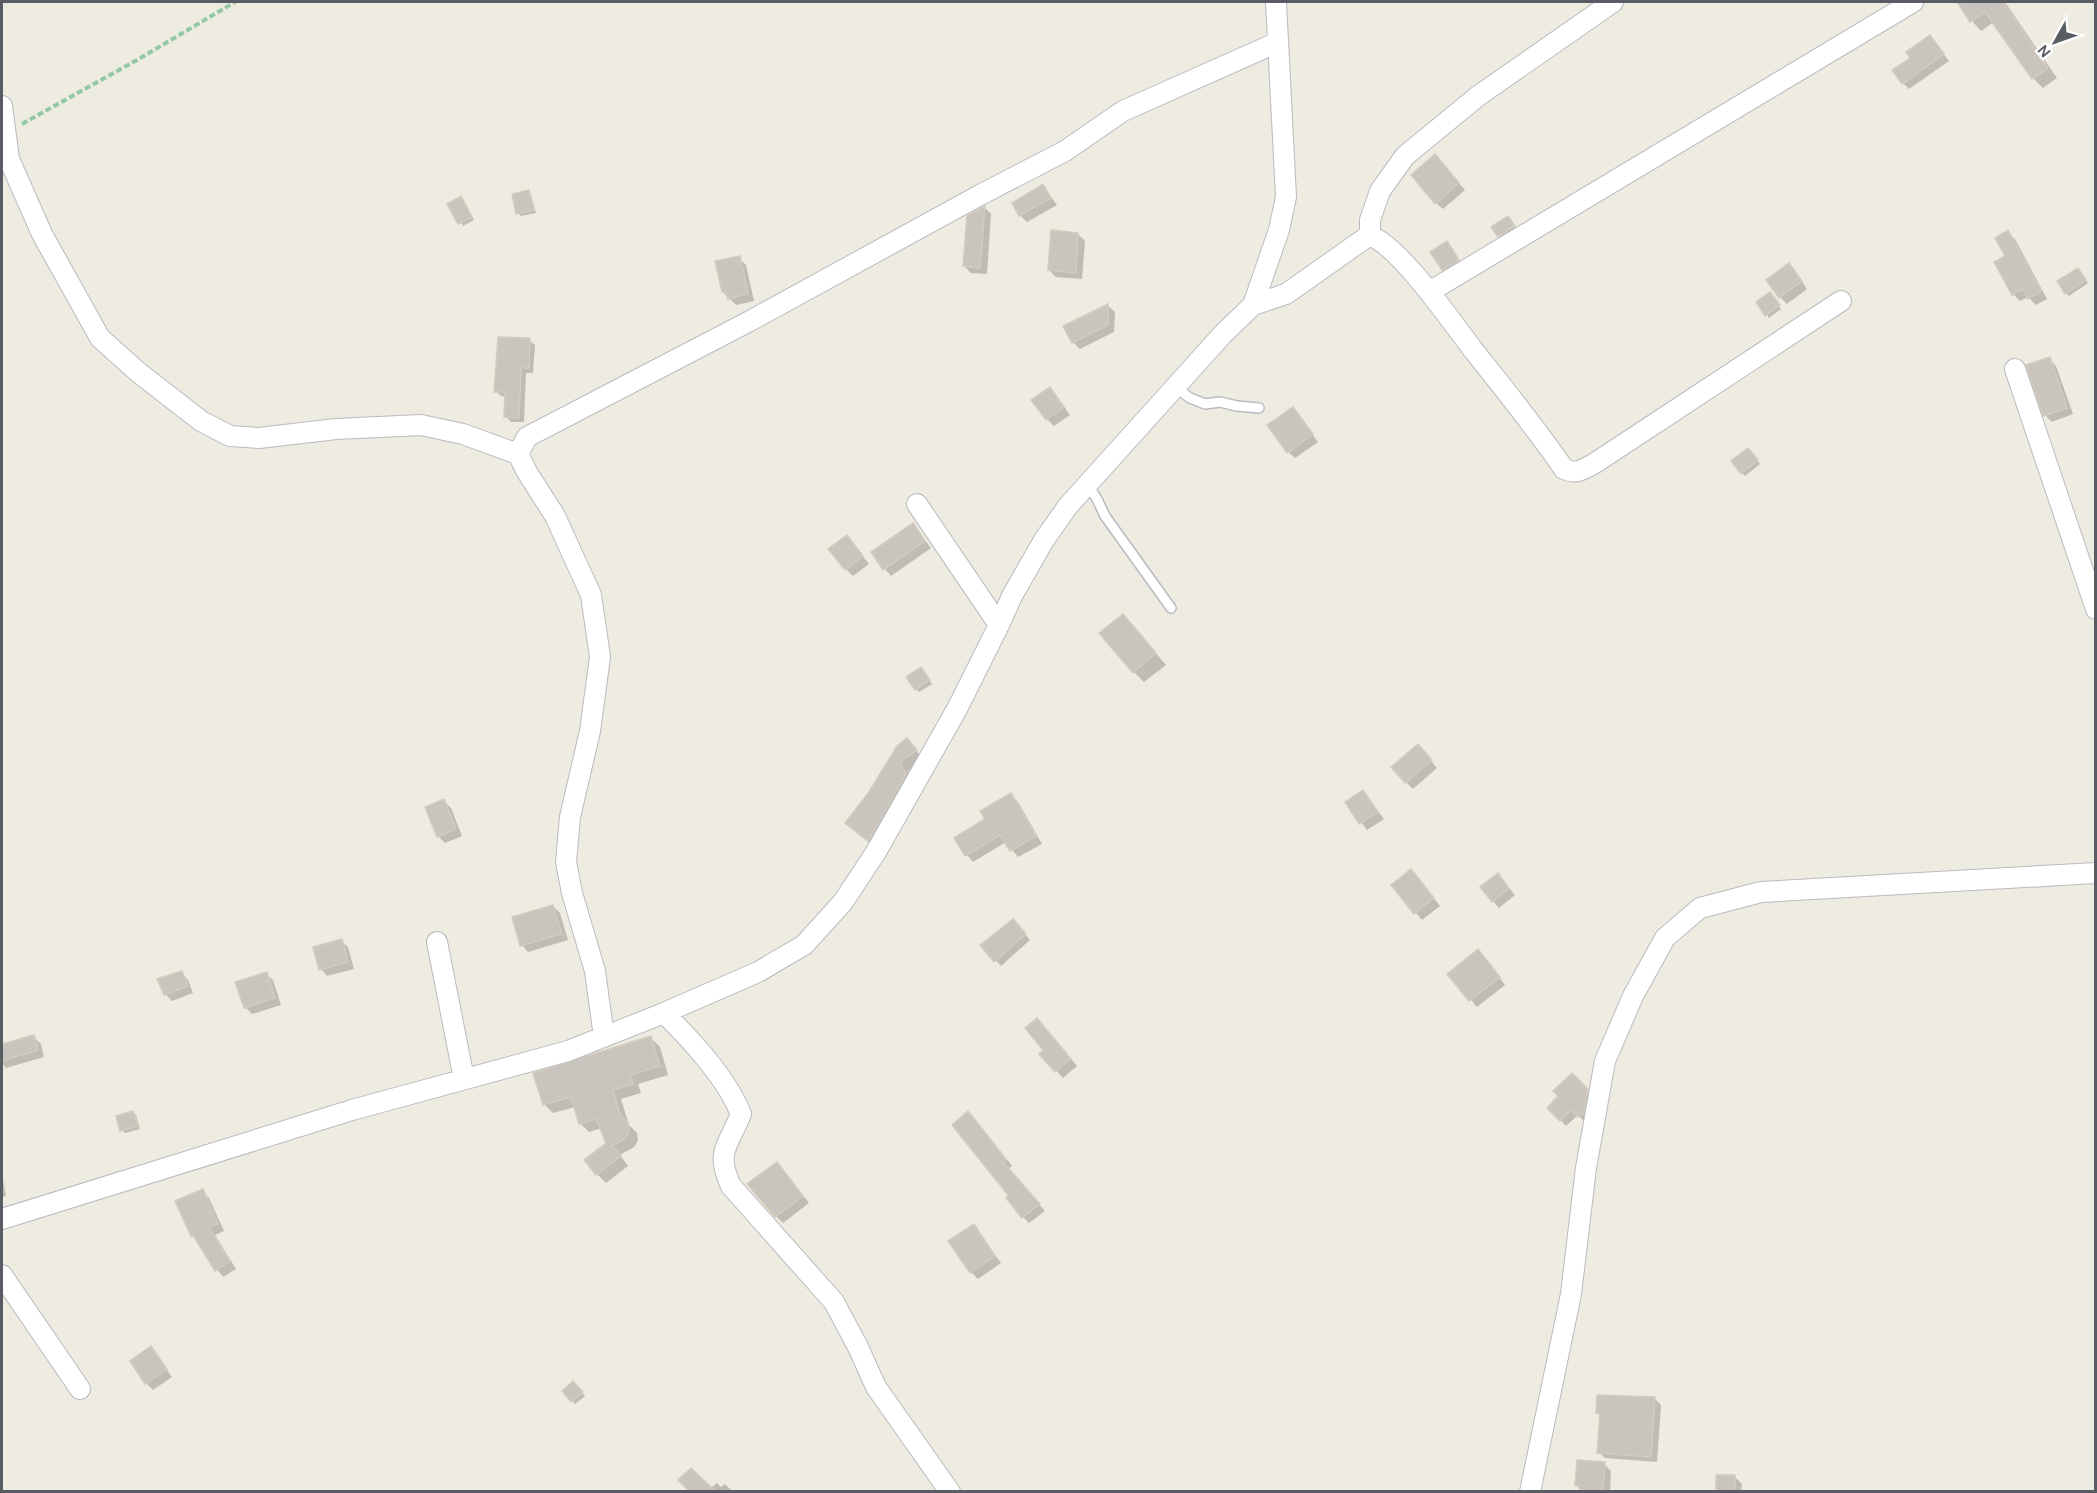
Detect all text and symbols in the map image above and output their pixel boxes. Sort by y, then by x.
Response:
north arrow [2025,12,2085,72]
text: N [2033,41,2055,62]

